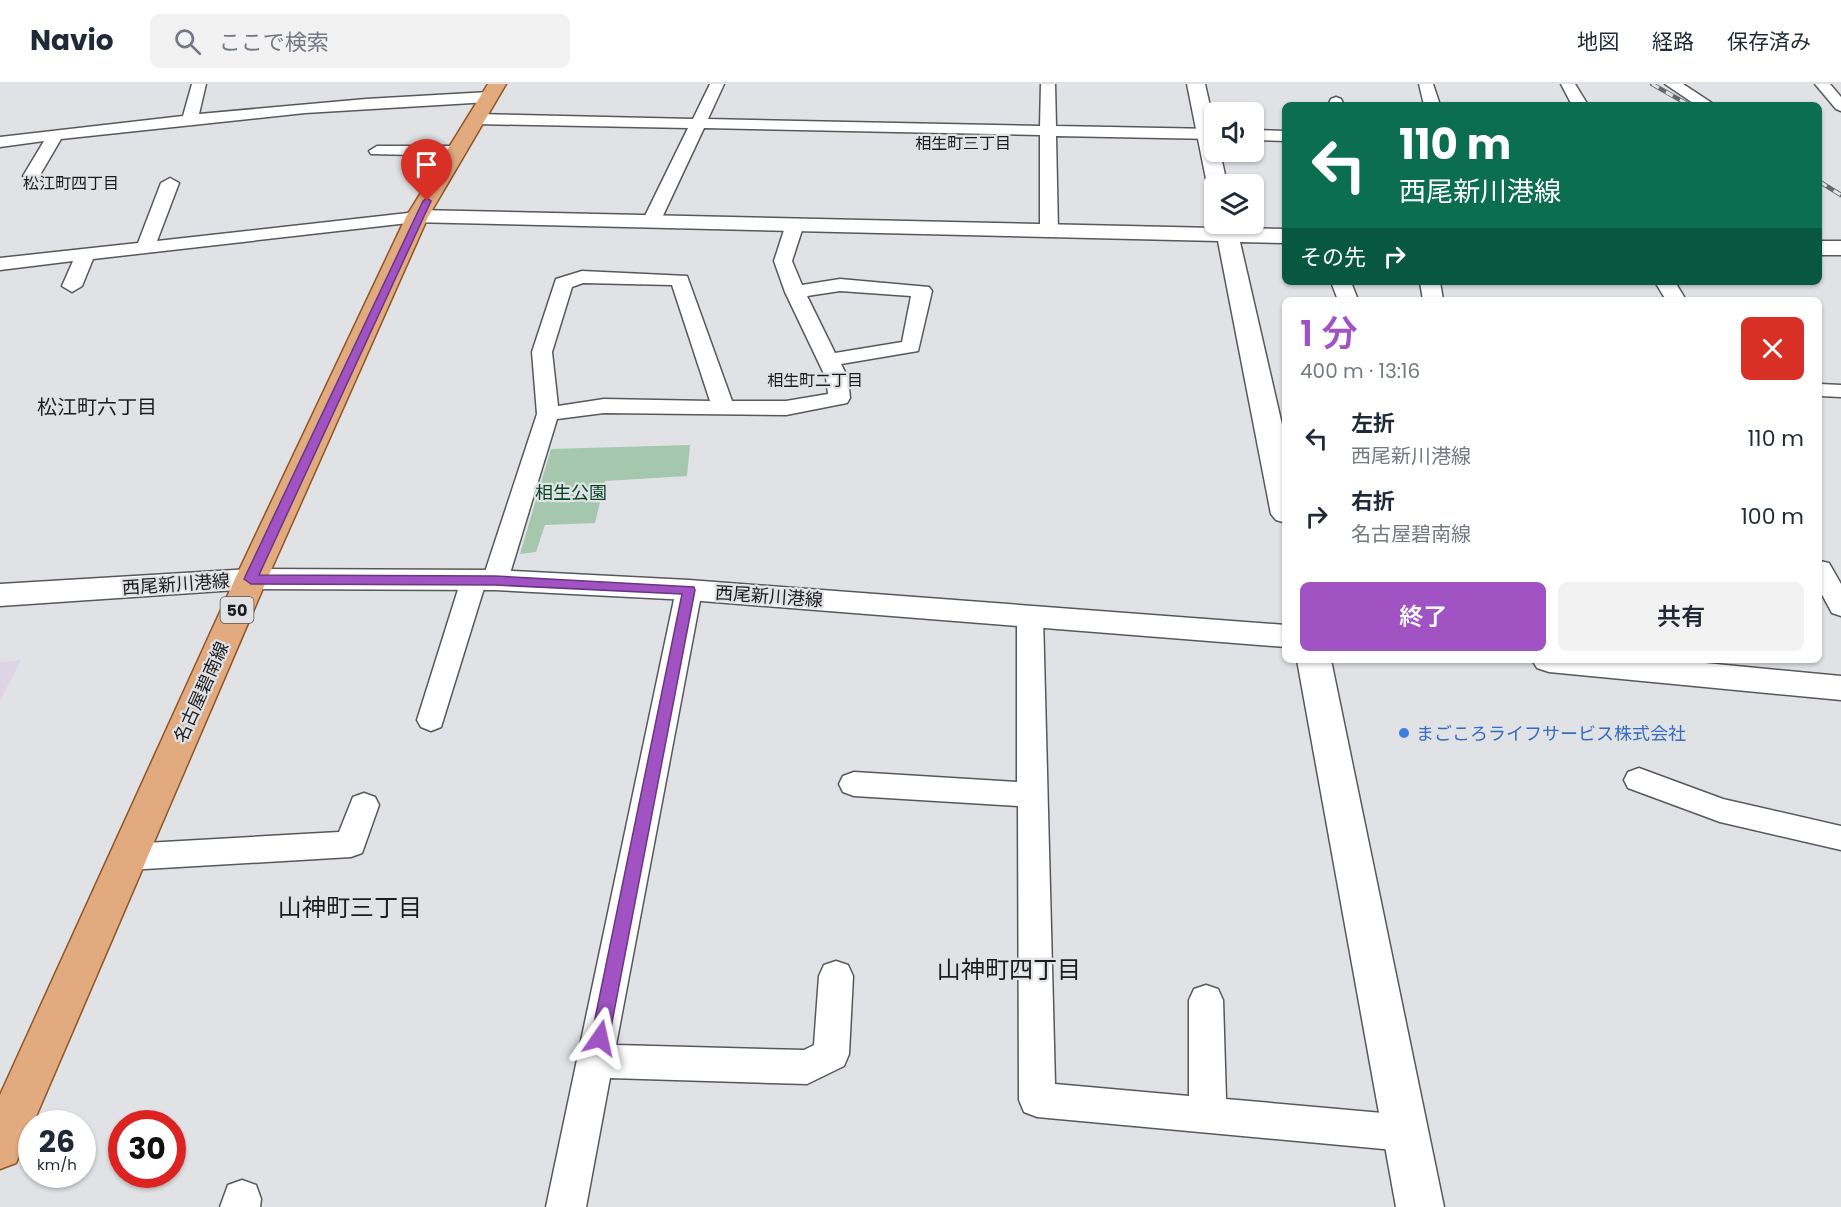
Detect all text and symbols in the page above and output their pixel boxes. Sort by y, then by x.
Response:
search box [150,14,570,68]
text: Navio [30,21,114,60]
icon: search [171,25,204,58]
text: ここで検索 [219,27,329,58]
text: 地図 [1577,27,1619,56]
text: 経路 [1652,27,1694,56]
text: 保存済み [1727,27,1811,56]
map controls [1204,102,1264,234]
button: sound [1204,102,1264,162]
text: 110 m [1399,115,1511,174]
icon: left [1300,126,1378,204]
district label: 相生町三丁目 [915,132,1011,155]
pin [401,139,452,201]
icon: arrive [410,148,443,181]
district label: 松江町四丁目 [23,172,119,195]
text: 西尾新川港線 [1399,173,1561,210]
button: layers [1204,174,1264,234]
icon: right [1378,240,1411,273]
text: その先 [1300,242,1366,273]
text: 1 分 [1300,308,1358,359]
button: close [1741,317,1804,380]
text: 400 m · 13:16 [1300,357,1420,385]
district label: 相生町二丁目 [767,369,863,392]
district label: 松江町六丁目 [37,393,157,421]
text: 左折 [1351,408,1395,439]
icon: left [1300,422,1333,455]
text: 110 m [1748,423,1804,454]
text: 西尾新川港線 [1351,442,1471,470]
park label: 相生公園 [535,480,607,505]
text: 右折 [1351,486,1395,517]
icon: right [1300,500,1333,533]
text: 100 m [1741,501,1804,532]
text: 名古屋碧南線 [1351,520,1471,548]
street label: 西尾新川港線 [121,568,231,600]
street label: 西尾新川港線 [714,580,824,612]
button: 終了 [1300,582,1546,651]
button: 共有 [1558,582,1804,651]
road number: 50 [220,597,254,623]
street label: 名古屋碧南線 [168,638,234,746]
place label: まごころライフサービス株式会社 [1416,721,1686,746]
marker: まごころライフサービス株式会社 [1397,726,1411,740]
district label: 山神町三丁目 [278,891,422,924]
district label: 山神町四丁目 [937,953,1081,986]
position arrow [568,1006,632,1070]
speed limit sign: 30 [108,1110,186,1188]
text: 26 [39,1120,75,1163]
text: km/h [37,1154,77,1175]

